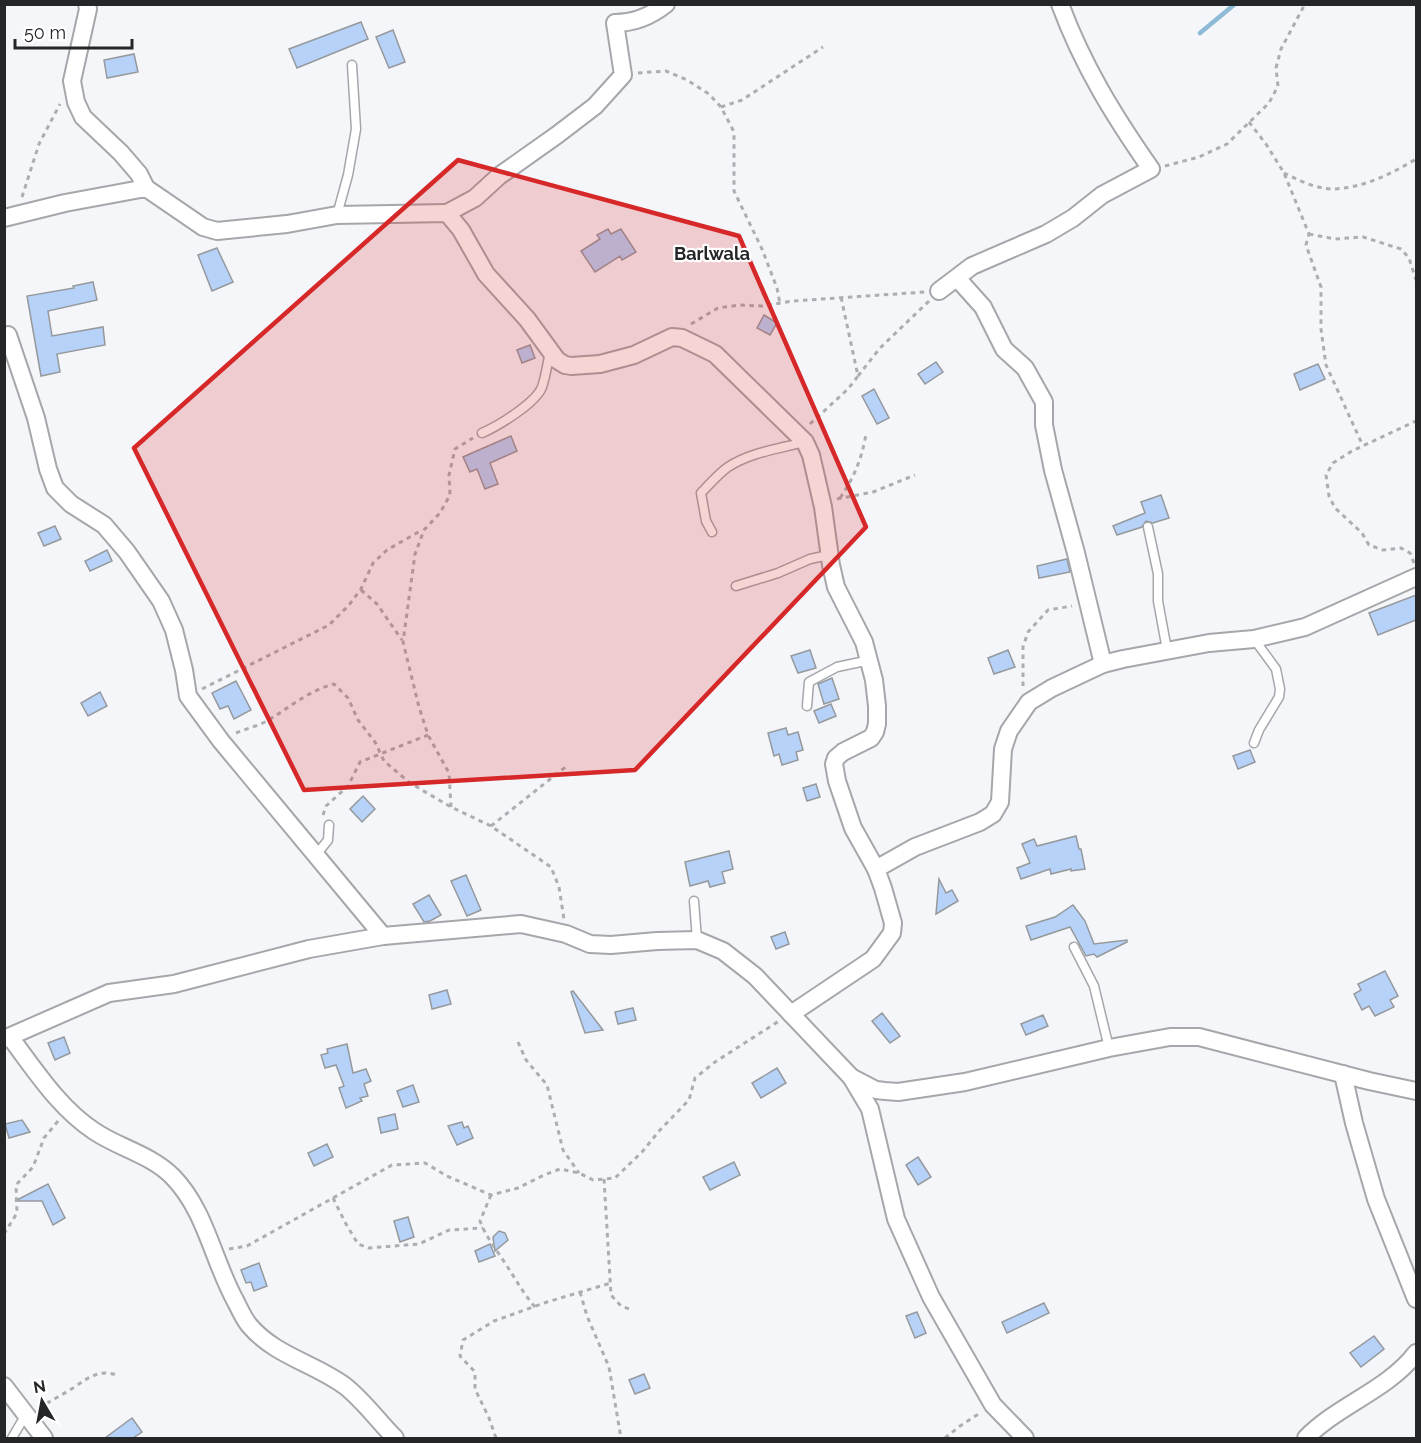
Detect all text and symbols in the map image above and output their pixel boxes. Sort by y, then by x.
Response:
scale bar [15,12,132,50]
text: 50 m [24,22,66,43]
district label: Barlwala [674,243,750,264]
north arrow [12,1371,72,1431]
text: N [32,1376,47,1397]

